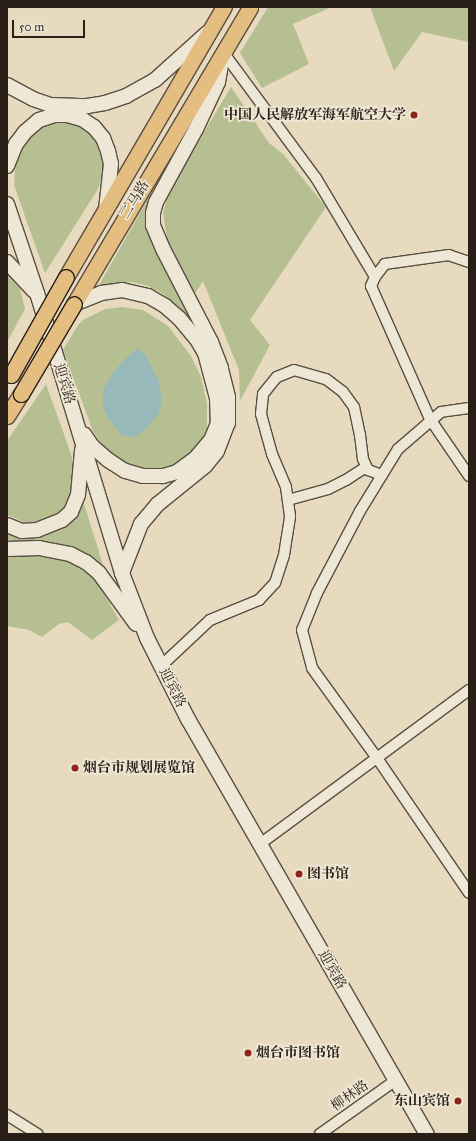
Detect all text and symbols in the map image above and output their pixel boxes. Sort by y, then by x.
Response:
scale bar [14,12,87,38]
text: 50 m [19,20,44,34]
place label: 中国人民解放军海军航空大学 [224,107,406,123]
marker: 中国人民解放军海军航空大学 [409,110,419,120]
street label: 二马路 [117,178,153,222]
street label: 迎宾路 [50,361,78,407]
street label: 迎宾路 [155,665,189,711]
place label: 烟台市规划展览馆 [83,760,195,776]
marker: 烟台市规划展览馆 [70,763,80,773]
place label: 图书馆 [307,866,349,882]
marker: 图书馆 [294,869,304,879]
street label: 迎宾路 [314,948,350,992]
place label: 烟台市图书馆 [256,1045,340,1061]
marker: 烟台市图书馆 [243,1048,253,1058]
street label: 柳林路 [328,1077,372,1115]
place label: 东山宾馆 [394,1093,450,1109]
marker: 东山宾馆 [453,1096,463,1106]

